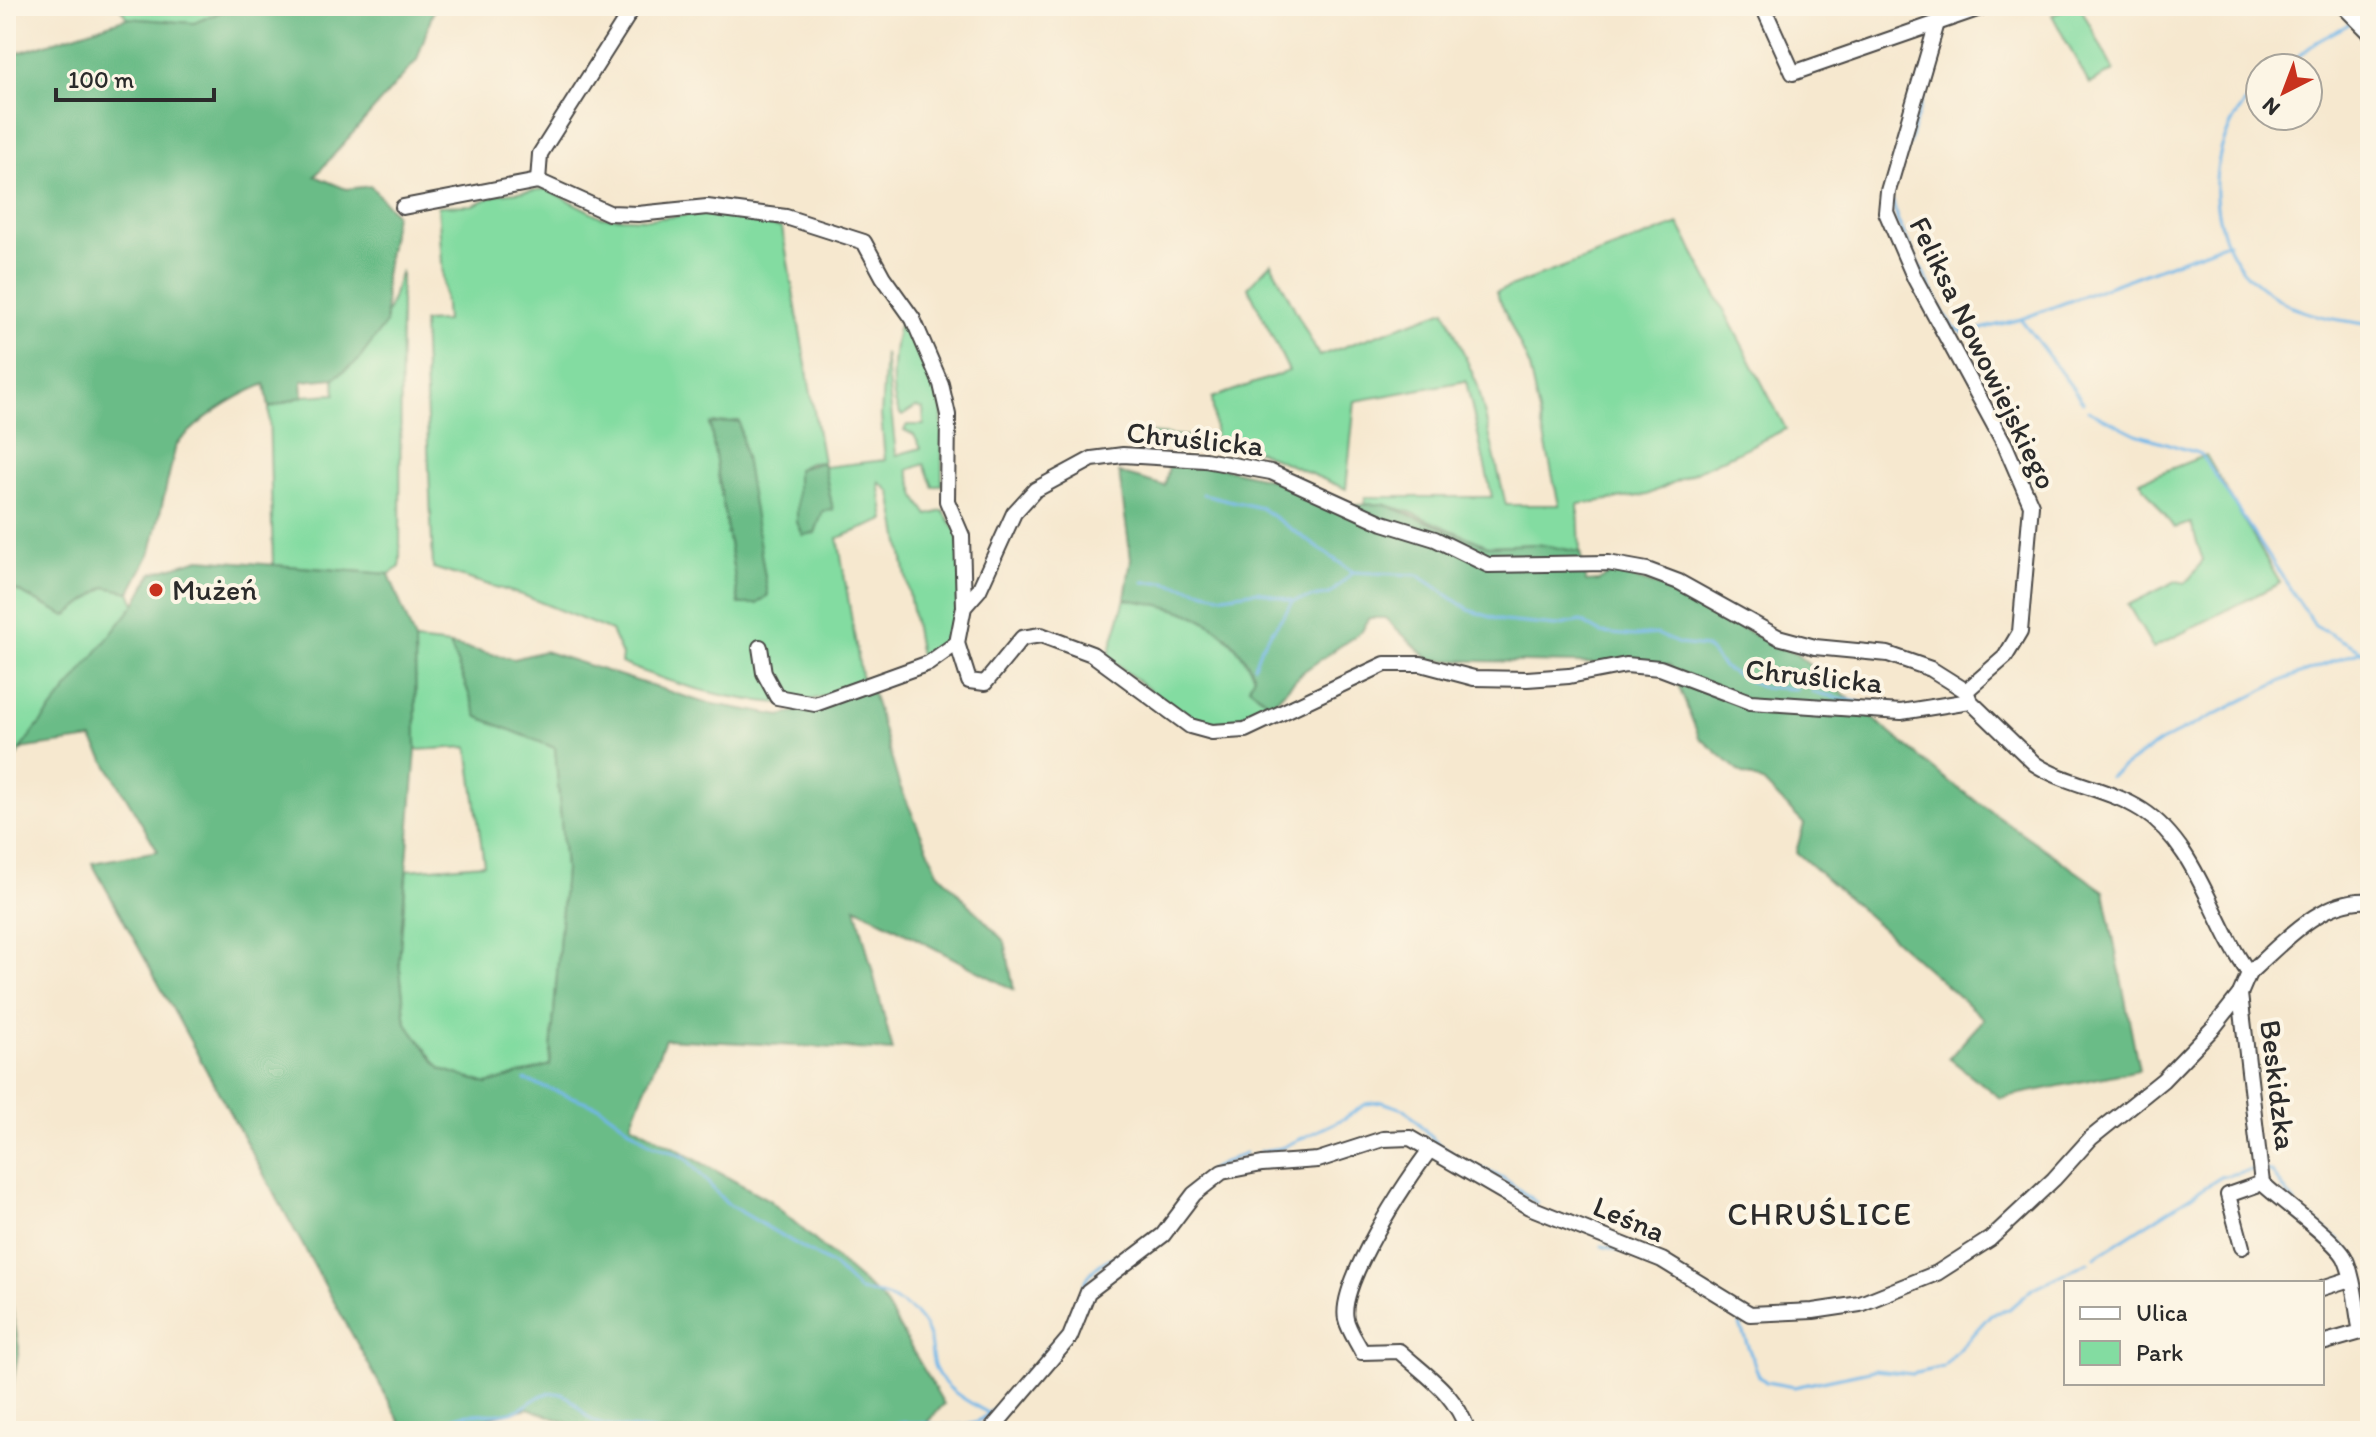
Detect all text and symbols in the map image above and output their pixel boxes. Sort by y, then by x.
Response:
scale bar [56,52,214,102]
north arrow [2244,52,2324,132]
text: 100 m [68,65,134,94]
text: N [2256,91,2286,121]
street label: Feliksa Nowowiejskiego [1901,210,2066,495]
street label: Chruślicka [1125,413,1266,464]
place label: Mużeń [172,571,257,608]
marker: Mużeń [147,581,165,599]
street label: Chruślicka [1744,650,1885,701]
street label: Beskidzka [2252,1018,2305,1153]
street label: Leśna [1588,1187,1671,1250]
district label: CHRUŚLICE [1727,1195,1913,1233]
legend [2064,1281,2324,1385]
text: Ulica [2136,1298,2188,1327]
text: Park [2136,1338,2183,1367]

